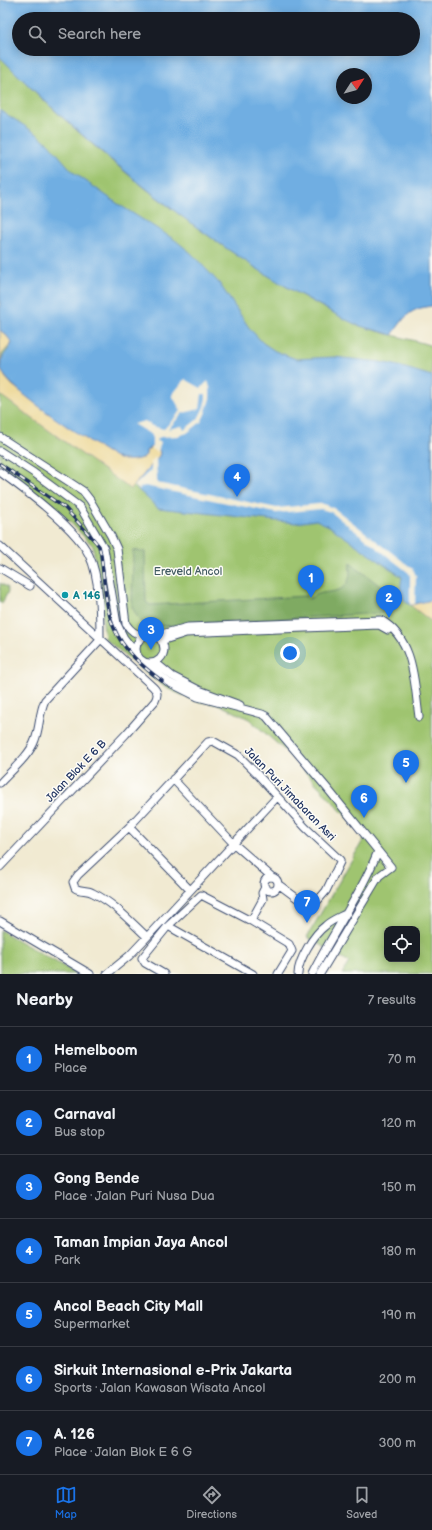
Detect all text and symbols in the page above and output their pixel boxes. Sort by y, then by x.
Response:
search box [12,12,420,56]
icon: search [26,23,48,45]
text: Search here [58,25,141,44]
north arrow [336,68,372,104]
pin: 4 [224,464,250,497]
park label: Ereveld Ancol [154,565,222,578]
pin: 1 [298,565,324,598]
pin: 2 [376,585,402,618]
place label: A 146 [72,589,101,602]
marker: A 146 [60,590,70,600]
pin: 3 [138,617,164,650]
your location [280,643,300,663]
street label: Jalan Blok E 6 B [43,737,109,805]
street label: Jalan Puri Jimabaran Asri [242,744,338,844]
pin: 5 [393,750,419,783]
pin: 6 [351,785,377,818]
pin: 7 [294,890,320,923]
map controls [384,926,420,962]
button: locate [384,926,420,962]
text: Nearby [16,990,73,1010]
text: 7 results [368,992,416,1008]
text: Hemelboom [54,1041,138,1060]
text: 1 [26,1051,32,1067]
text: 70 m [388,1051,416,1067]
text: Place [54,1060,87,1076]
text: Carnaval [54,1105,115,1124]
text: 2 [25,1115,33,1131]
text: 120 m [381,1115,416,1131]
text: Bus stop [54,1124,105,1140]
text: Gong Bende [54,1169,139,1188]
text: 3 [25,1179,33,1195]
text: 150 m [382,1179,416,1195]
text: Place · Jalan Puri Nusa Dua [54,1188,215,1204]
text: Taman Impian Jaya Ancol [54,1233,228,1252]
text: 4 [25,1243,33,1259]
text: 180 m [381,1243,416,1259]
text: Park [54,1252,80,1268]
text: Ancol Beach City Mall [54,1297,203,1316]
text: 5 [25,1307,33,1323]
text: 190 m [382,1307,416,1323]
text: Supermarket [54,1316,130,1332]
text: Sirkuit Internasional e-Prix Jakarta [54,1361,292,1380]
text: 6 [25,1371,33,1387]
text: 200 m [379,1371,416,1387]
text: Sports · Jalan Kawasan Wisata Ancol [54,1380,265,1396]
text: A. 126 [54,1425,95,1444]
text: 7 [25,1435,33,1451]
text: 300 m [378,1435,416,1451]
text: Place · Jalan Blok E 6 G [54,1444,192,1460]
tab: Map [55,1484,77,1521]
tab: Directions [186,1484,237,1521]
tab: Saved [346,1484,377,1521]

